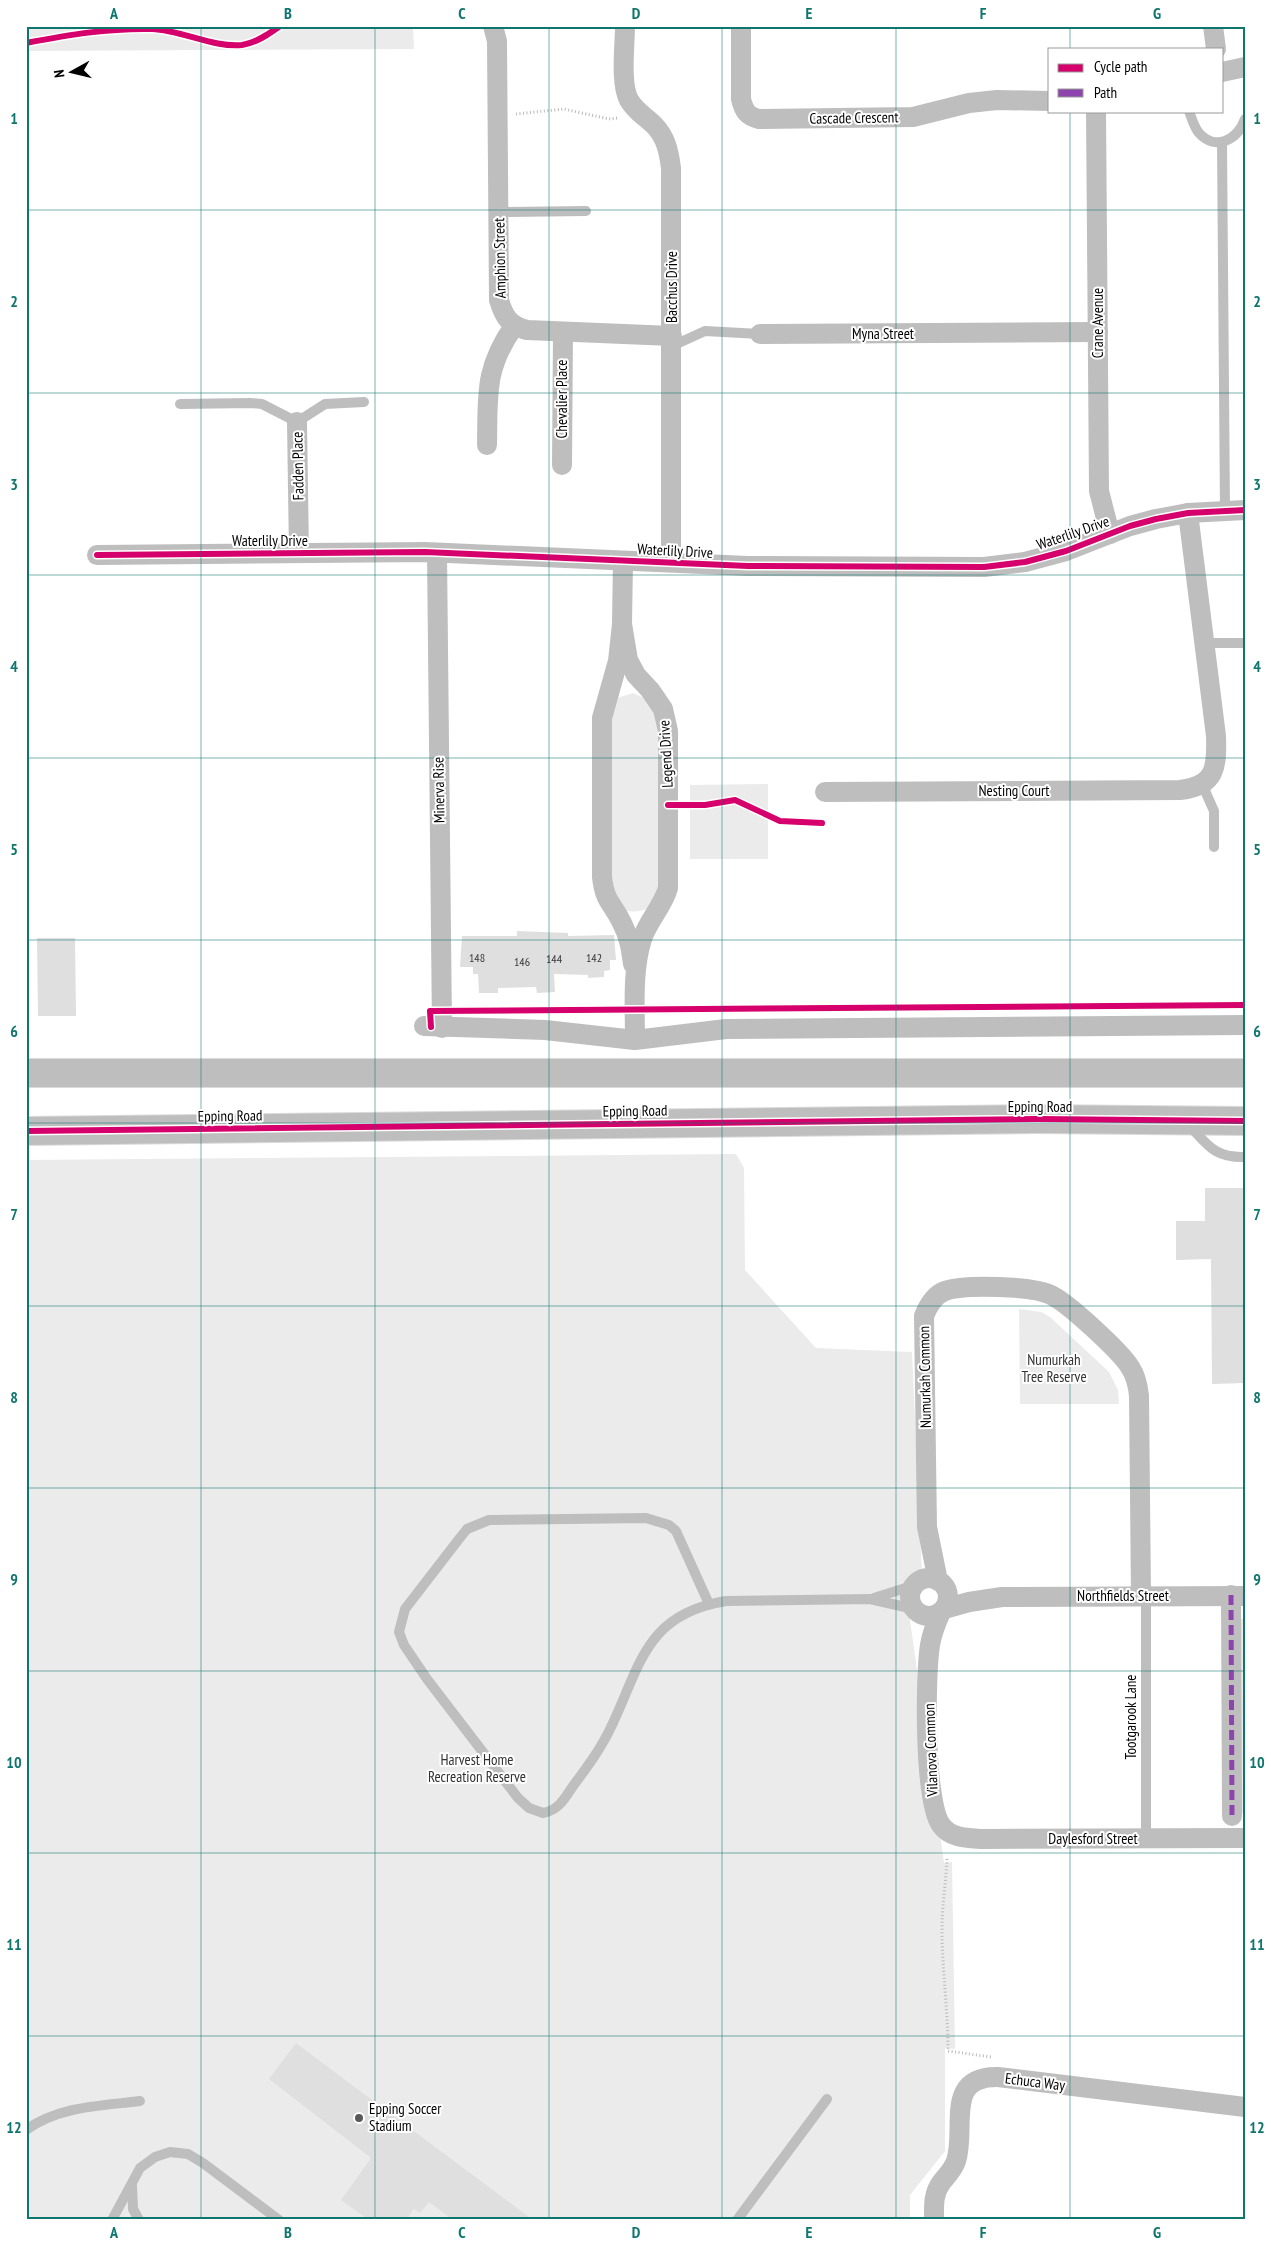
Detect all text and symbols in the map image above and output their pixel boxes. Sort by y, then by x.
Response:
text: A [109,3,119,23]
text: B [284,3,292,23]
text: C [458,3,466,23]
text: D [632,3,641,23]
text: E [806,3,813,23]
text: F [980,3,987,23]
text: G [1153,3,1161,23]
north arrow [48,48,98,98]
legend [1048,48,1224,112]
text: Cycle path [1094,57,1147,76]
text: N [50,69,69,79]
text: Path [1094,83,1117,102]
street label: Cascade Crescent [809,107,899,128]
text: 1 [10,108,18,128]
text: 1 [1253,108,1261,128]
street label: Amphion Street [489,218,510,298]
street label: Bacchus Drive [662,251,681,323]
street label: Crane Avenue [1088,288,1107,358]
text: 2 [10,291,18,311]
text: 2 [1253,291,1261,311]
street label: Myna Street [852,324,914,343]
street label: Chevalier Place [552,359,571,439]
street label: Fadden Place [287,432,308,501]
text: 3 [10,474,18,494]
text: 3 [1253,474,1261,494]
street label: Waterlily Drive [1034,511,1112,554]
street label: Waterlily Drive [232,531,308,550]
street label: Waterlily Drive [637,539,713,562]
text: 4 [10,656,18,676]
text: 4 [1253,656,1261,676]
street label: Legend Drive [654,720,677,788]
street label: Minerva Rise [428,757,449,823]
street label: Nesting Court [979,781,1050,800]
text: 5 [10,839,18,859]
text: 5 [1253,839,1261,859]
house number: 148 [469,950,485,965]
house number: 142 [586,950,602,965]
house number: 144 [546,951,563,966]
house number: 146 [514,954,530,969]
text: 6 [10,1021,18,1041]
text: 6 [1253,1021,1261,1041]
street label: Epping Road [1008,1097,1072,1116]
street label: Epping Road [603,1100,667,1121]
street label: Epping Road [198,1105,262,1126]
text: 7 [10,1204,18,1224]
text: 7 [1253,1204,1261,1224]
street label: Numurkah Common [914,1326,935,1428]
park label: Numurkah Tree Reserve [1021,1350,1087,1386]
text: 8 [10,1387,18,1407]
text: 8 [1253,1387,1261,1407]
text: 9 [10,1569,18,1589]
text: 9 [1253,1569,1261,1589]
street label: Northfields Street [1077,1586,1169,1605]
street label: Tootgarook Lane [1121,1674,1140,1760]
street label: Vilanova Common [919,1703,942,1798]
park label: Harvest Home Recreation Reserve [428,1750,526,1786]
text: 10 [6,1752,22,1772]
text: 10 [1249,1752,1265,1772]
street label: Daylesford Street [1048,1829,1138,1848]
text: 11 [6,1934,22,1954]
text: 11 [1249,1934,1265,1954]
street label: Echuca Way [1004,2068,1067,2095]
place label: Epping Soccer Stadium [369,2099,442,2135]
marker: Epping Soccer Stadium [353,2112,365,2124]
text: 12 [6,2117,22,2137]
text: 12 [1249,2117,1265,2137]
text: A [109,2222,119,2242]
text: B [284,2222,292,2242]
text: C [458,2222,466,2242]
text: D [632,2222,641,2242]
text: E [806,2222,813,2242]
text: F [980,2222,987,2242]
text: G [1153,2222,1161,2242]

